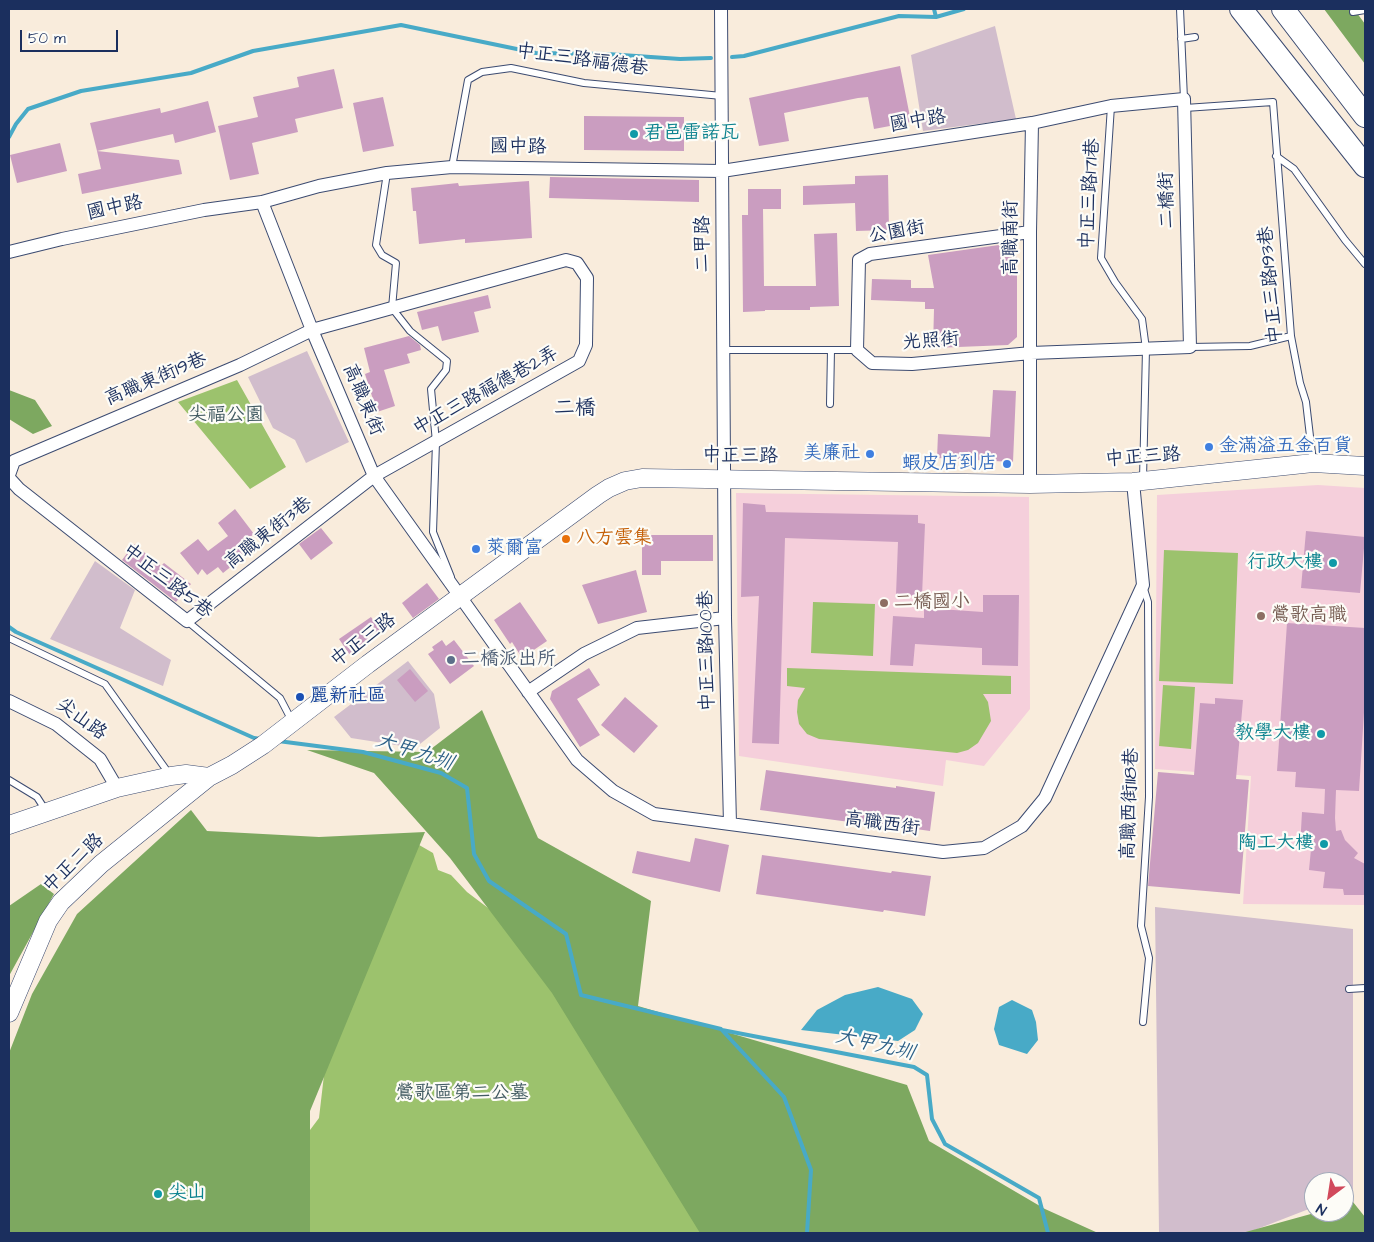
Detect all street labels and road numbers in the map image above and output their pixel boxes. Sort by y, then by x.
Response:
street label: 中正三路福德巷 [515,40,649,82]
street label: 國中路 [888,106,948,138]
street label: 國中路 [489,136,547,160]
street label: 中正三路171巷 [1077,138,1105,250]
street label: 二橋街 [1156,171,1180,229]
street label: 國中路 [85,192,145,226]
street label: 高職南街 [1001,200,1023,276]
street label: 二甲路 [693,216,715,272]
street label: 公園街 [867,217,927,249]
street label: 中正三路193巷 [1256,225,1288,345]
street label: 光照街 [902,329,960,355]
street label: 中正三路福德巷2弄 [409,343,563,441]
street label: 高職東街19巷 [102,348,210,412]
street label: 高職東街 [337,361,387,439]
street label: 中正三路 [1104,444,1182,472]
street label: 中正三路 [702,445,778,469]
street label: 高職東街3巷 [221,493,317,575]
street label: 中正三路5巷 [117,540,217,624]
street label: 中正三路100巷 [696,590,720,712]
street label: 中正三路 [327,609,401,673]
street label: 尖山路 [51,694,111,746]
street label: 高職西街118巷 [1118,748,1144,860]
street label: 高職西街 [843,808,921,842]
street label: 中正二路 [39,829,109,899]

